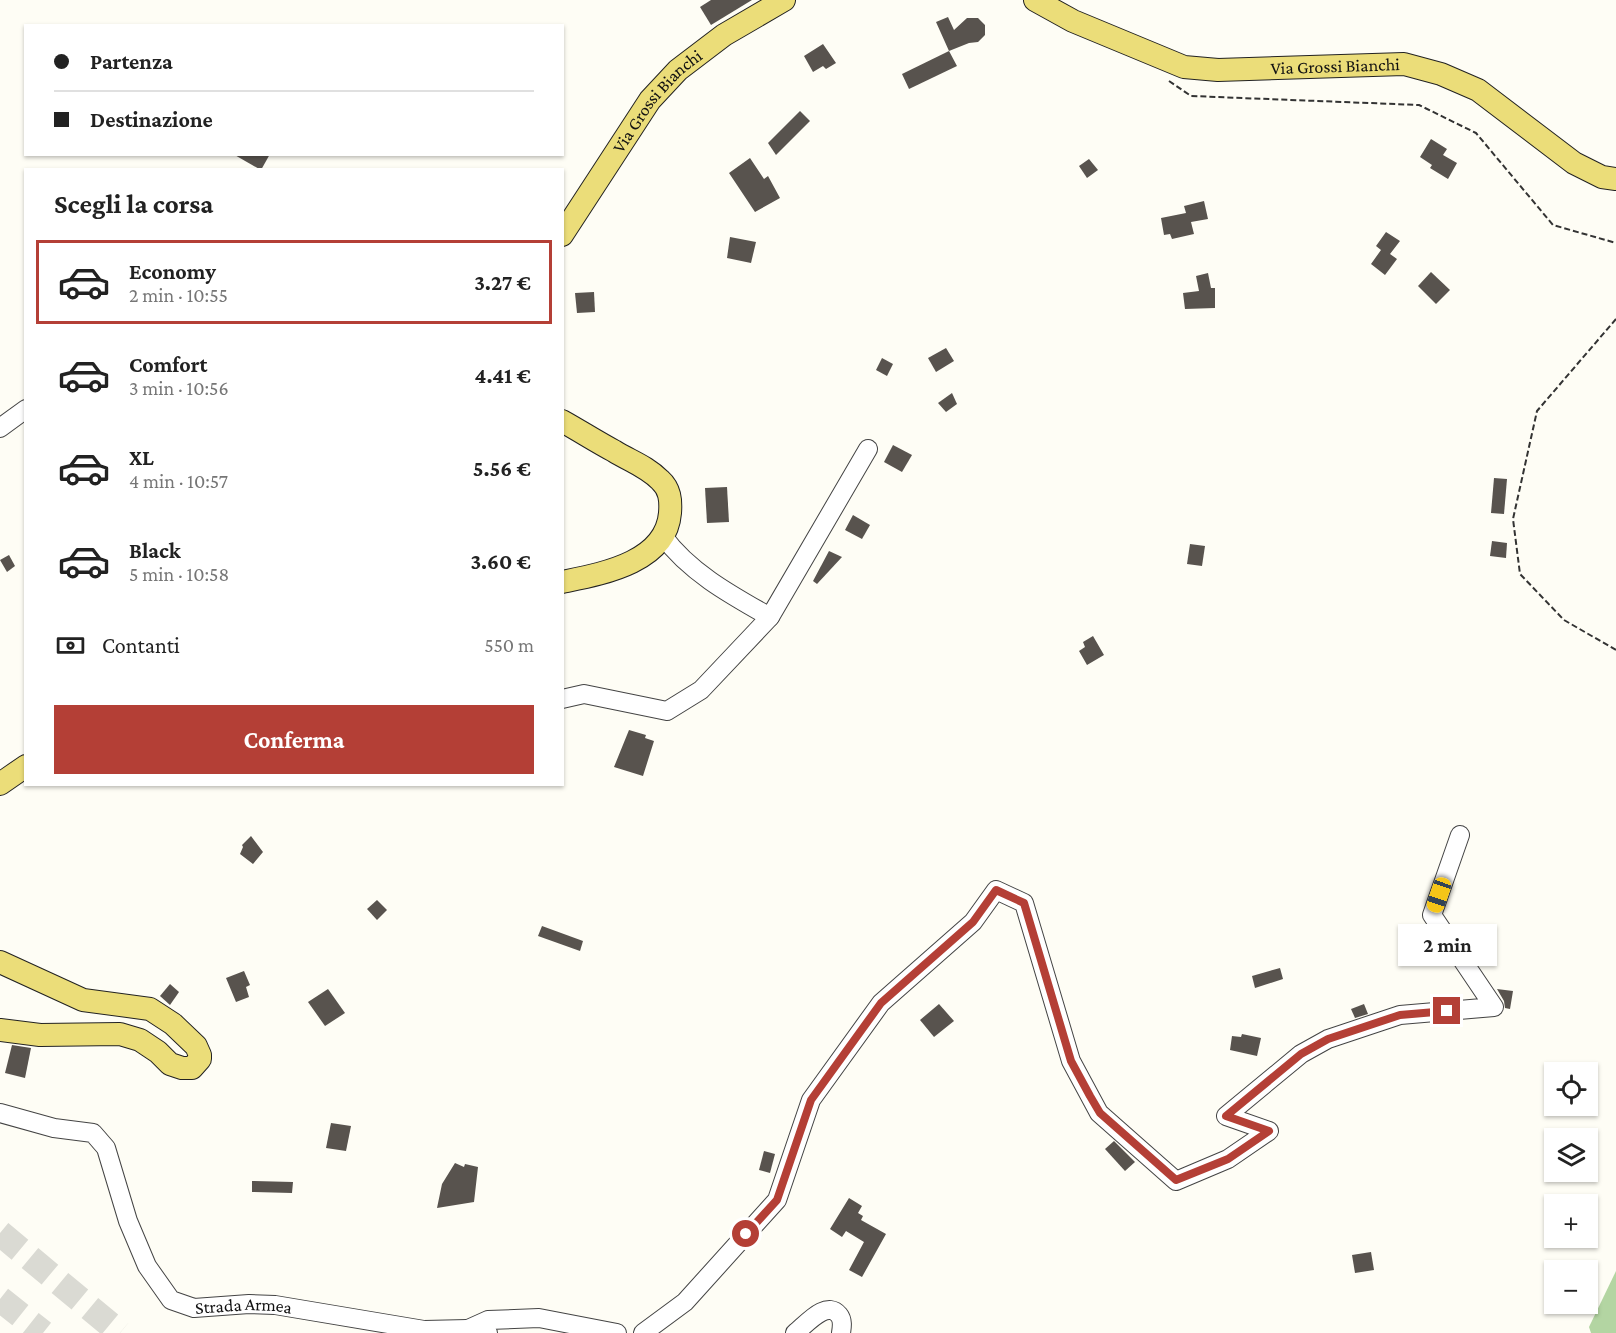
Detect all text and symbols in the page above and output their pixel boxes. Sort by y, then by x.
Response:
street label: Via Grossi Bianchi [608,45,706,156]
text: Partenza [90,49,173,74]
street label: Via Grossi Bianchi [1270,54,1400,78]
text: Destinazione [90,107,213,132]
text: Scegli la corsa [54,189,213,219]
icon: car [57,255,111,309]
text: Economy [129,259,216,284]
text: 3.27 € [474,270,531,295]
text: 2 min · 10:55 [129,284,228,306]
icon: car [57,348,111,402]
text: Comfort [129,352,207,377]
text: 4.41 € [475,363,531,388]
text: 3 min · 10:56 [129,377,229,399]
icon: car [57,441,111,495]
text: XL [129,445,154,470]
text: 5.56 € [473,456,531,481]
text: 4 min · 10:57 [129,470,228,492]
icon: car [57,534,111,588]
text: Black [129,538,181,563]
text: 3.60 € [470,549,531,574]
text: 5 min · 10:58 [129,563,229,585]
icon: cash [54,629,87,662]
text: Contanti [102,633,180,658]
text: 550 m [484,634,534,656]
button: Conferma [54,705,534,774]
car [1425,875,1453,915]
callout: 2 min [1398,924,1496,966]
text: 2 min [1423,934,1472,956]
route end [1433,997,1460,1024]
map controls [1544,1062,1598,1314]
button: locate [1544,1062,1598,1116]
button: layers [1544,1128,1598,1182]
button: + [1544,1194,1598,1248]
route start [732,1220,759,1247]
button: − [1544,1260,1598,1314]
street label: Strada Armea [194,1294,294,1318]

